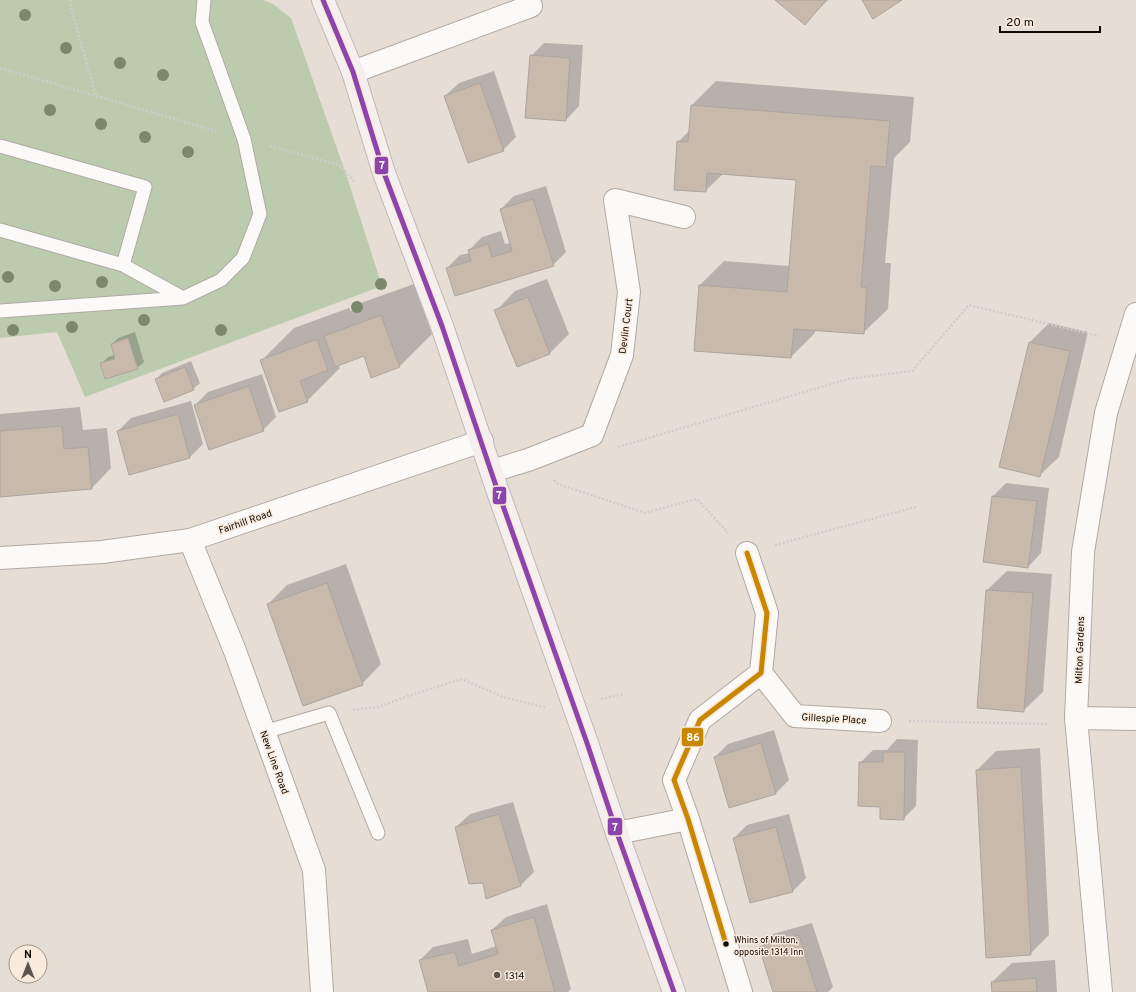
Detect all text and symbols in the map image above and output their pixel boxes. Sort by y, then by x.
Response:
scale bar [1000,8,1100,34]
text: 20 m [1006,15,1034,31]
line badge: 7 [374,156,389,175]
text: 7 [379,159,385,173]
street label: Devlin Court [617,297,636,355]
line badge: 7 [492,486,507,505]
text: 7 [496,489,502,503]
street label: Fairhill Road [217,507,274,538]
street label: Milton Gardens [1073,616,1088,684]
street label: Gillespie Place [801,711,867,728]
line badge: 86 [681,727,704,747]
street label: New Line Road [256,729,291,796]
text: 86 [686,731,700,745]
line badge: 7 [607,817,623,836]
text: 7 [612,821,618,835]
place label: Whins of Milton, opposite 1314 Inn [734,935,803,958]
marker: Whins of Milton, opposite 1314 Inn [721,939,731,949]
north arrow [8,944,48,984]
text: N [24,948,32,962]
marker: 1314 [492,970,502,980]
place label: 1314 [505,970,524,983]

